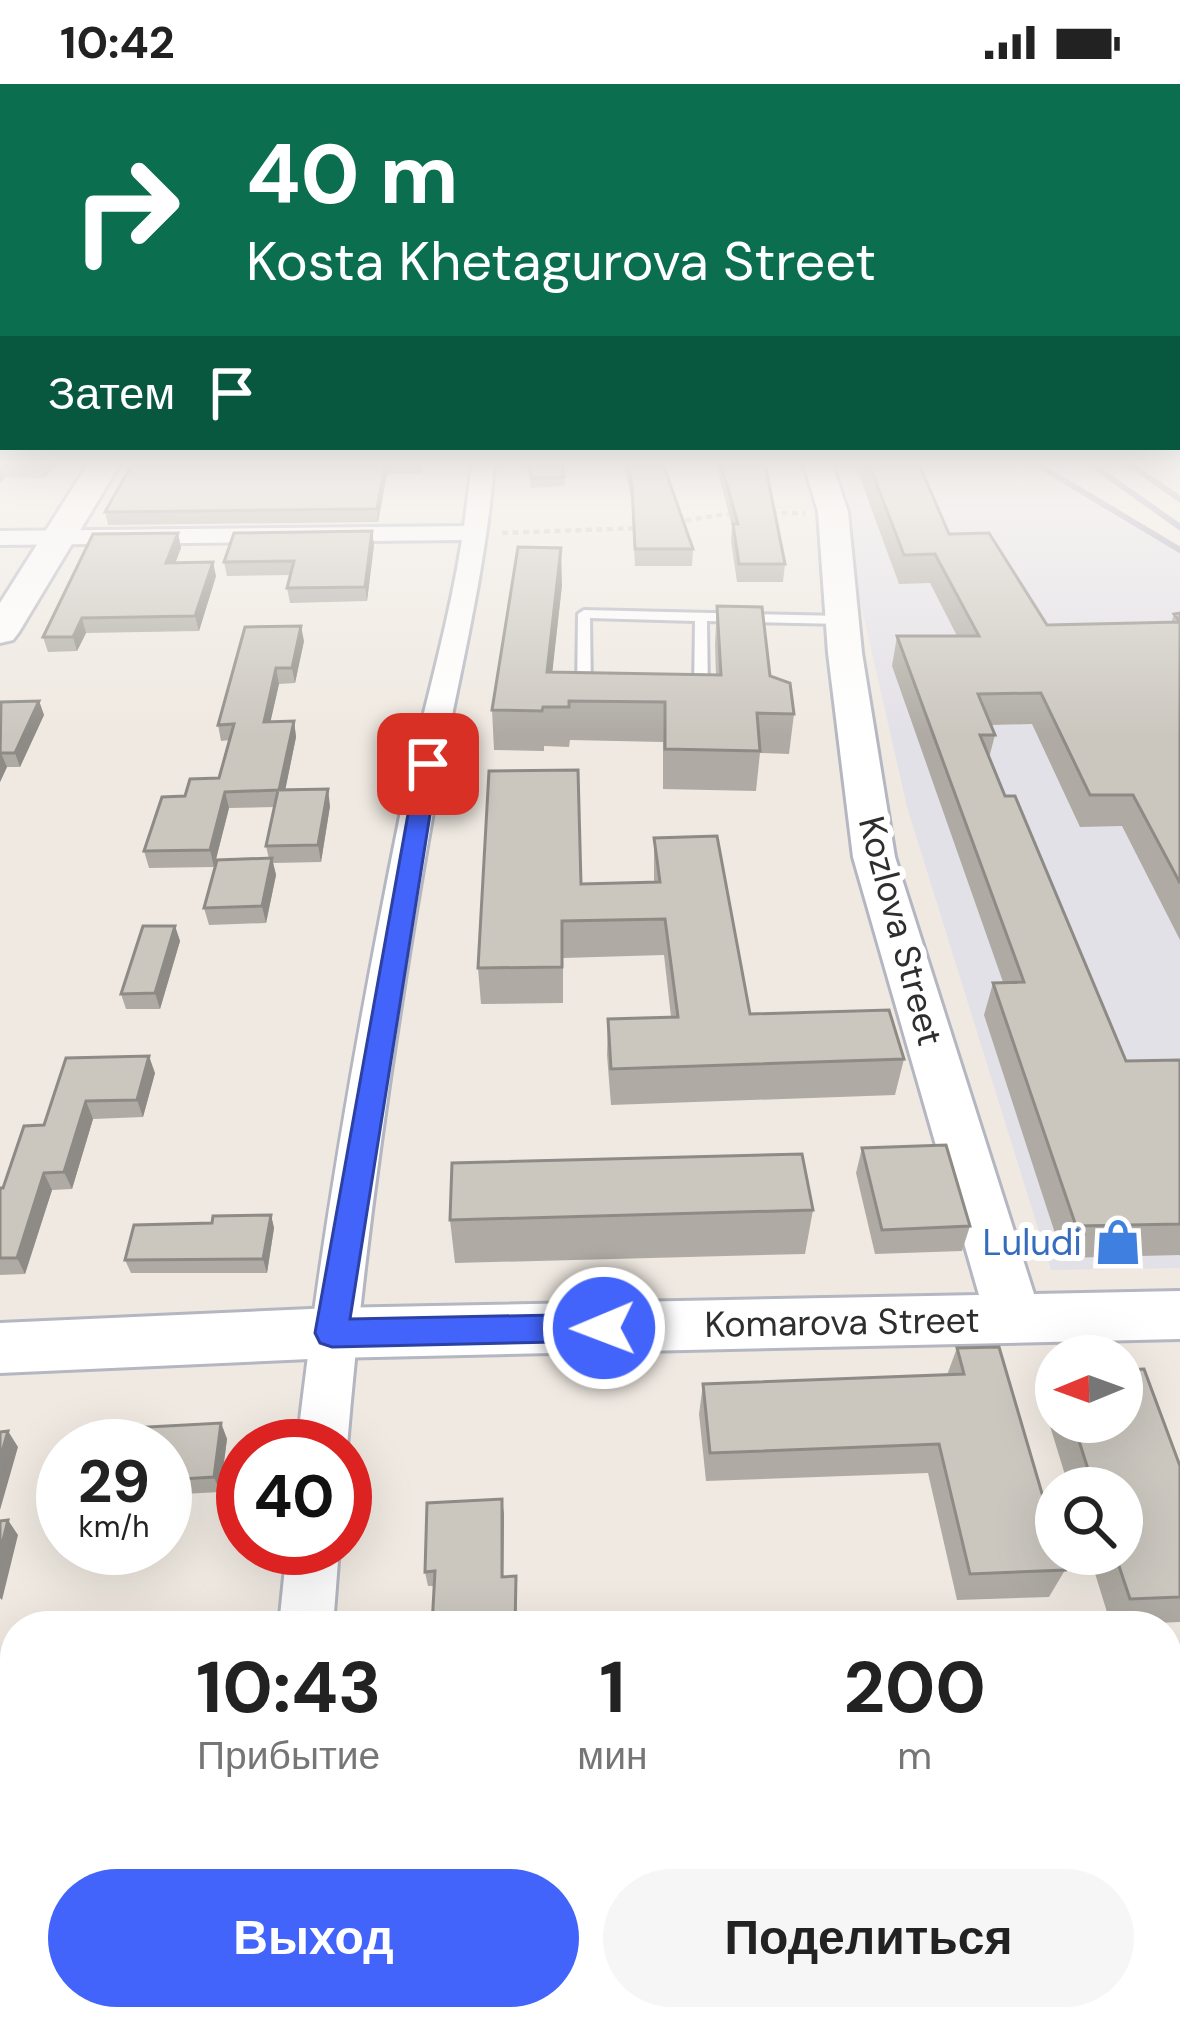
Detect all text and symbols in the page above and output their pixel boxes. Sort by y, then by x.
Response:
text: 10:42 [60,13,175,72]
text: 40 m [246,120,459,229]
icon: right [48,132,204,288]
text: Kosta Khetagurova Street [246,226,876,297]
icon: arrive [199,360,265,426]
text: Затем [48,364,175,423]
pin [377,713,479,815]
icon: arrive [395,731,461,797]
street label: Kozlova Street [848,811,954,1051]
shop icon: Luludi [1093,1217,1143,1267]
place label: Luludi [983,1219,1082,1266]
position arrow [541,1265,667,1391]
street label: Komarova Street [704,1296,980,1348]
north arrow [1035,1335,1143,1443]
map controls [1035,1335,1143,1575]
speed limit sign: 40 [216,1419,372,1575]
text: 29 [78,1442,150,1521]
button: search [1035,1467,1143,1575]
text: km/h [79,1507,149,1546]
text: 10:43 [196,1641,381,1734]
text: 1 [599,1641,625,1734]
text: 200 [843,1641,986,1734]
text: Прибытие [197,1730,380,1781]
text: мин [577,1730,647,1781]
text: m [897,1730,932,1781]
button: Выход [48,1869,579,2007]
button: Поделиться [603,1869,1134,2007]

